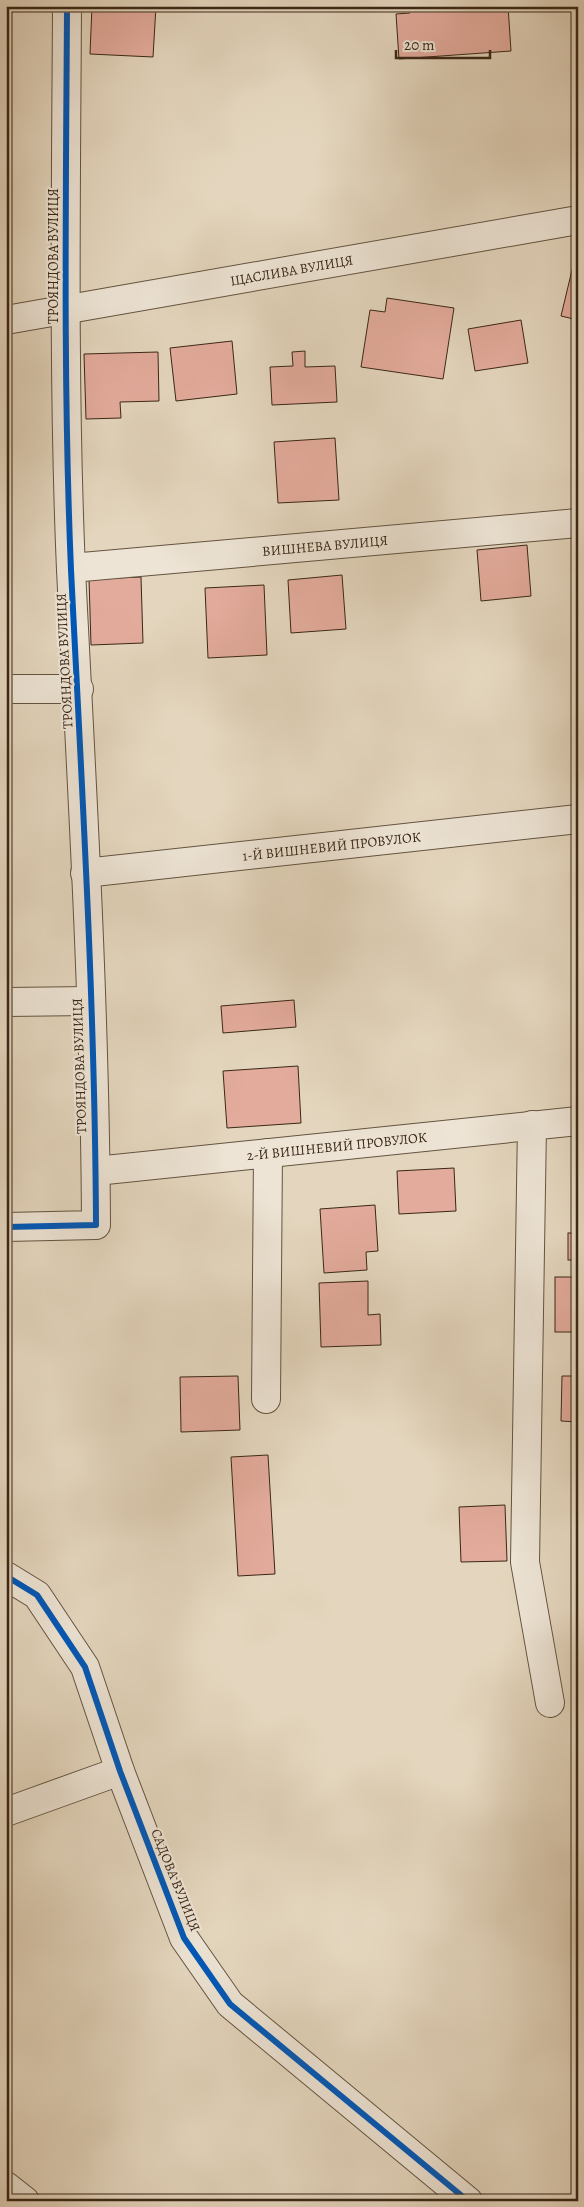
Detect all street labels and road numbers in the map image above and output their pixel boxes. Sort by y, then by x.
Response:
street label: ТРОЯНДОВА ВУЛИЦЯ [44,188,63,324]
street label: ЩАСЛИВА ВУЛИЦЯ [229,250,355,291]
street label: ВИШНЕВА ВУЛИЦЯ [261,531,389,561]
street label: ТРОЯНДОВА ВУЛИЦЯ [51,593,78,729]
street label: 1-Й ВИШНЕВИЙ ПРОВУЛОК [242,827,422,866]
street label: ТРОЯНДОВА ВУЛИЦЯ [68,998,91,1134]
street label: 2-Й ВИШНЕВИЙ ПРОВУЛОК [246,1128,428,1165]
street label: САДОВА ВУЛИЦЯ [146,1826,205,1934]

